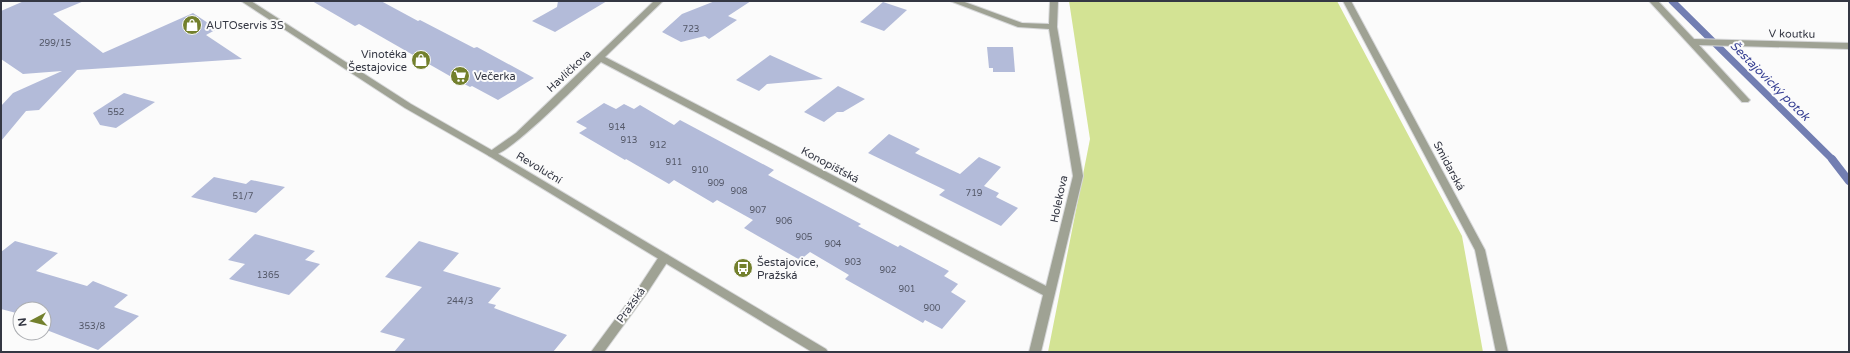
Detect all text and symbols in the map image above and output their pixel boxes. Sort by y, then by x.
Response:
shop icon: AUTOservis 3S [181,14,203,36]
place label: AUTOservis 3S [206,19,284,32]
house number: 723 [683,24,699,35]
street label: V koutku [1769,27,1815,41]
house number: 299/15 [39,38,71,49]
water label: Šestajovický potok [1727,38,1814,125]
street label: Havlíčkova [544,47,594,95]
place label: Vinotéka Šestajovice [348,48,407,74]
shop icon: Vinotéka Šestajovice [410,49,432,71]
supermarket icon: Večerka [449,65,471,87]
place label: Večerka [474,70,516,83]
house number: 552 [108,107,124,118]
house number: 914 [609,122,626,133]
house number: 913 [621,135,637,146]
street label: Smidarská [1431,139,1467,193]
house number: 912 [650,140,666,151]
street label: Konopišťská [799,144,861,186]
street label: Revoluční [514,149,565,187]
house number: 911 [666,157,682,168]
house number: 910 [692,165,709,176]
street label: Holekova [1048,174,1070,224]
house number: 909 [708,178,725,189]
house number: 908 [731,186,748,197]
house number: 719 [966,188,983,199]
house number: 51/7 [232,191,254,202]
house number: 907 [750,205,767,216]
house number: 906 [776,216,793,227]
house number: 905 [796,232,813,243]
house number: 904 [825,239,842,250]
place label: Šestajovice, Pražská [757,255,819,282]
bus stop icon: Šestajovice, Pražská [732,257,754,279]
house number: 903 [845,257,861,268]
house number: 902 [880,265,896,276]
house number: 1365 [257,270,280,281]
house number: 901 [899,284,915,295]
street label: Pražská [614,285,648,325]
house number: 244/3 [447,296,473,307]
north arrow [12,301,52,341]
house number: 900 [924,303,941,314]
text: N [16,317,30,327]
house number: 353/8 [79,321,106,332]

